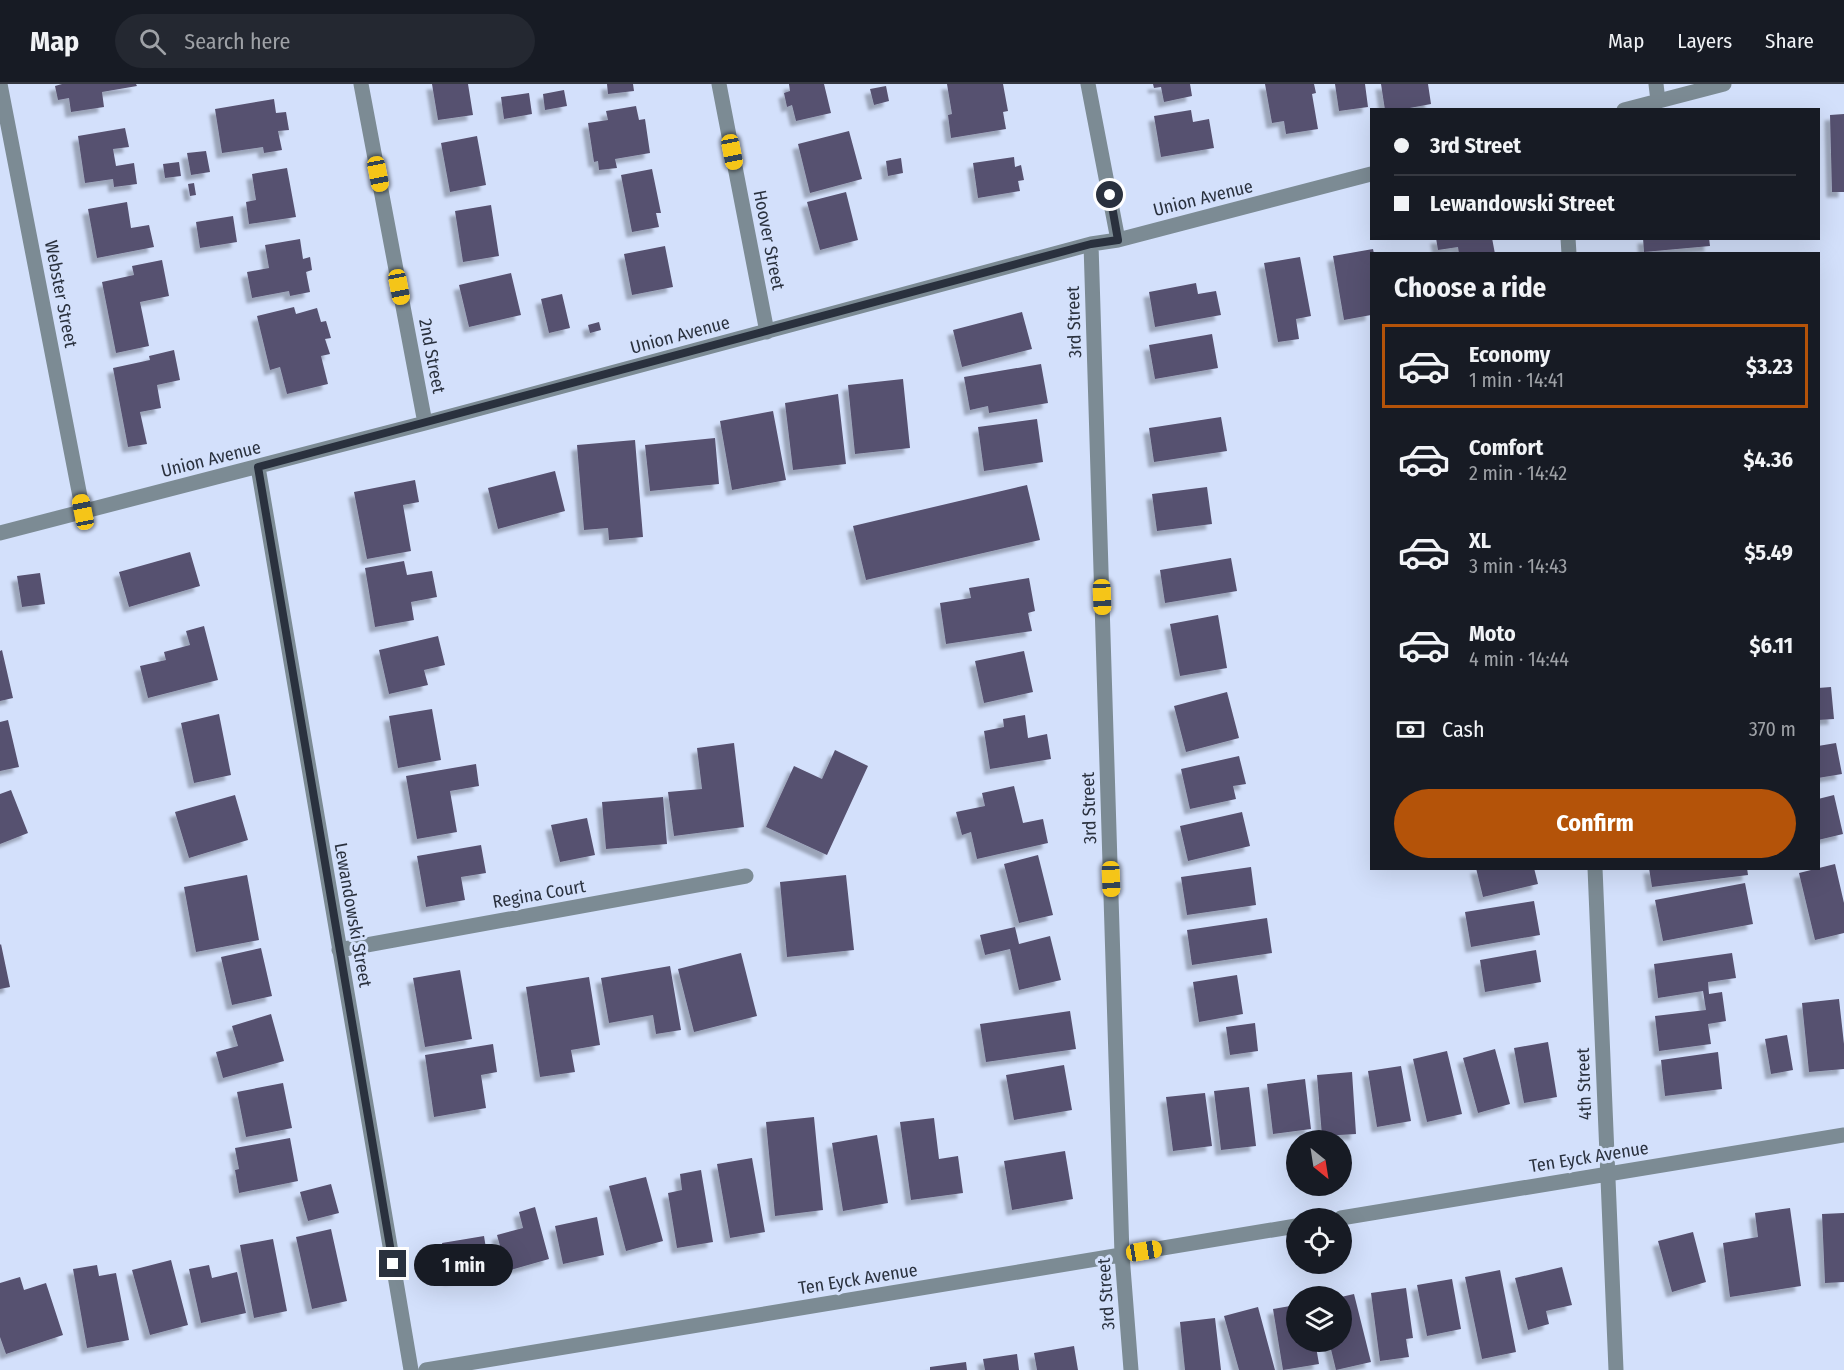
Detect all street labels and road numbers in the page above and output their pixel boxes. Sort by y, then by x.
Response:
street label: Union Avenue [1151,175,1255,221]
street label: Hoover Street [749,188,789,292]
street label: Webster Street [40,239,82,350]
street label: 3rd Street [1062,286,1086,358]
street label: Union Avenue [628,311,732,359]
street label: 2nd Street [414,317,450,395]
street label: Union Avenue [159,436,263,482]
street label: 3rd Street [1077,772,1101,844]
street label: Lewandowski Street [329,841,377,989]
street label: Regina Court [491,875,587,913]
street label: 4th Street [1572,1047,1596,1121]
street label: Ten Eyck Avenue [1528,1137,1650,1177]
street label: 3rd Street [1093,1257,1119,1331]
street label: Ten Eyck Avenue [797,1259,919,1299]

